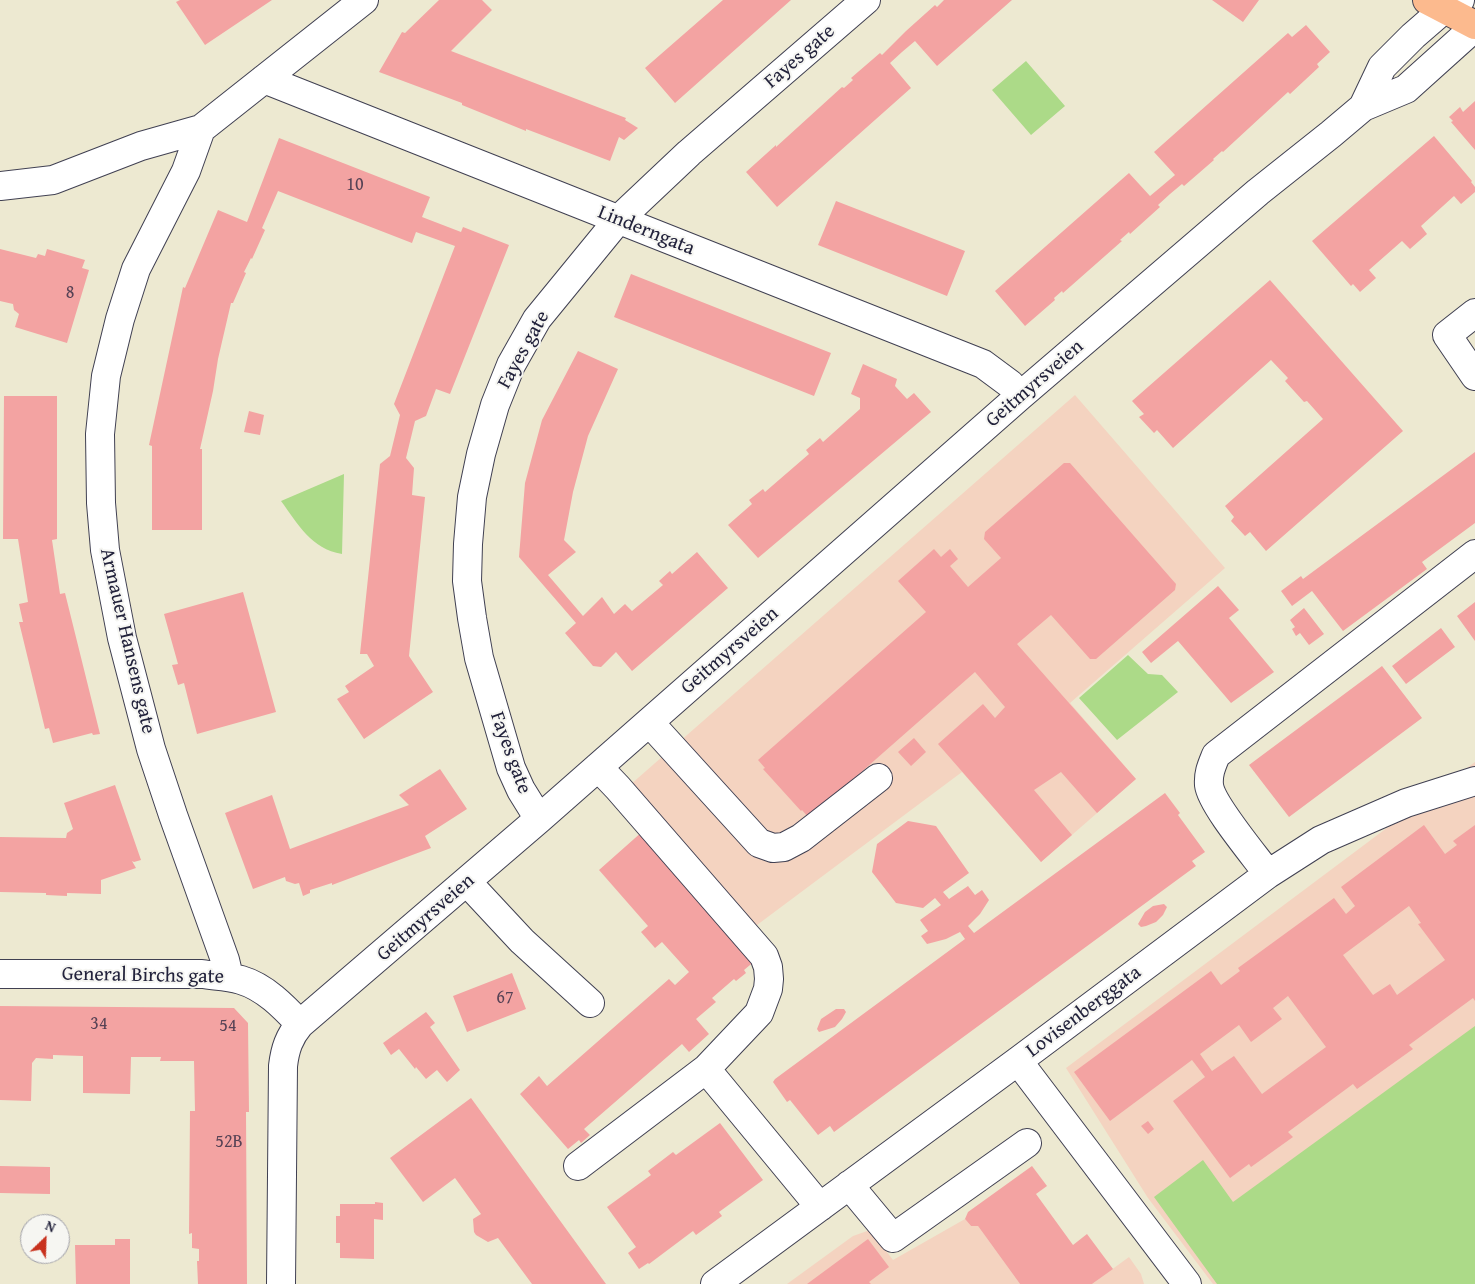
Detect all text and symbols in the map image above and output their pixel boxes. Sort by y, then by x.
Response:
street label: Fayes gate [760,20,840,94]
house number: 10 [346,174,364,196]
street label: Linderngata [594,201,698,261]
house number: 8 [66,282,74,304]
street label: Fayes gate [493,307,555,393]
street label: Geitmyrsveien [981,335,1089,433]
street label: Armauer Hansens gate [94,546,160,736]
street label: Geitmyrsveien [676,602,784,700]
street label: Fayes gate [484,709,536,797]
street label: Geitmyrsveien [372,869,480,967]
street label: Lovisenberggata [1022,961,1146,1063]
street label: General Birchs gate [62,963,224,989]
house number: 67 [496,987,514,1009]
house number: 34 [90,1013,108,1035]
house number: 54 [219,1015,237,1037]
house number: 52B [215,1131,243,1153]
north arrow [20,1214,70,1264]
text: N [42,1215,59,1237]

